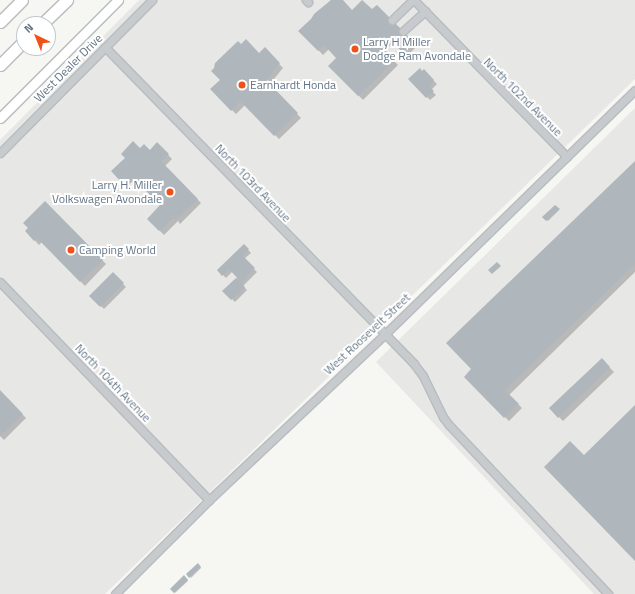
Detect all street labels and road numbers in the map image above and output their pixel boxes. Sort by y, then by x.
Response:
street label: West Dealer Drive [31,31,105,105]
street label: North 102nd Avenue [481,55,565,139]
street label: North 103rd Avenue [212,141,294,225]
street label: West Roosevelt Street [321,290,413,378]
street label: North 104th Avenue [72,341,154,425]

